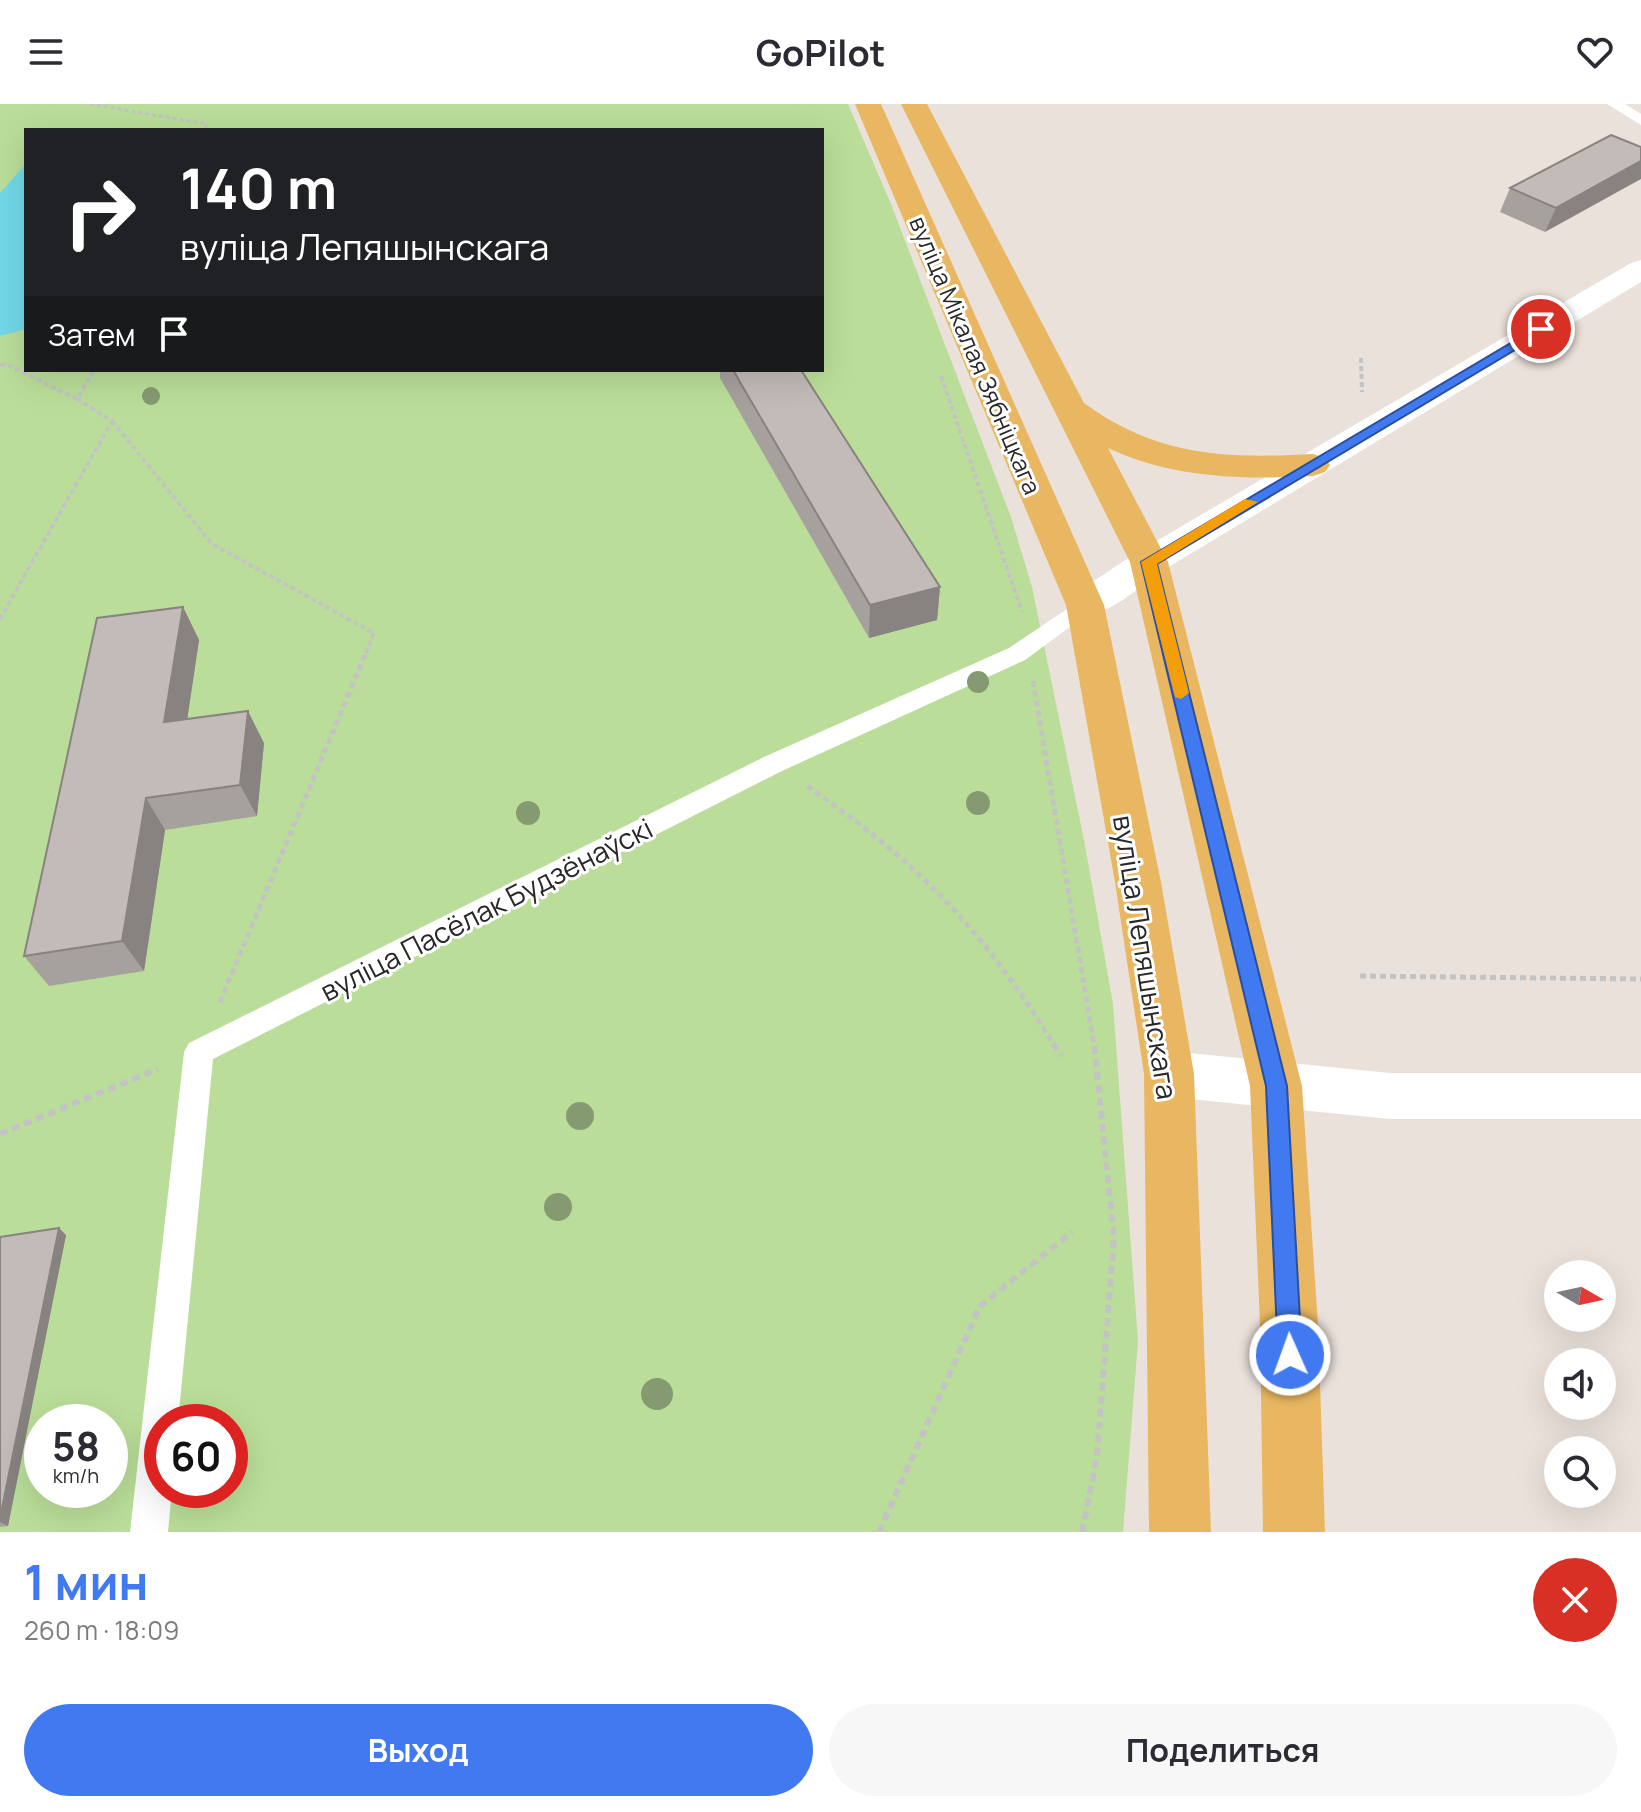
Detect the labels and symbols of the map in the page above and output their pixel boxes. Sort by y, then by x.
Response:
street label: вуліца Мікалая Зябніцкага [902,211,1050,499]
pin [1507,295,1575,363]
street label: вуліца Пасёлак Будзёнаўскі [313,809,659,1009]
street label: вуліца Лепяшынскага [1105,812,1187,1102]
north arrow [1544,1260,1616,1332]
position arrow [1248,1313,1332,1397]
speed limit sign: 60 [144,1404,248,1508]

